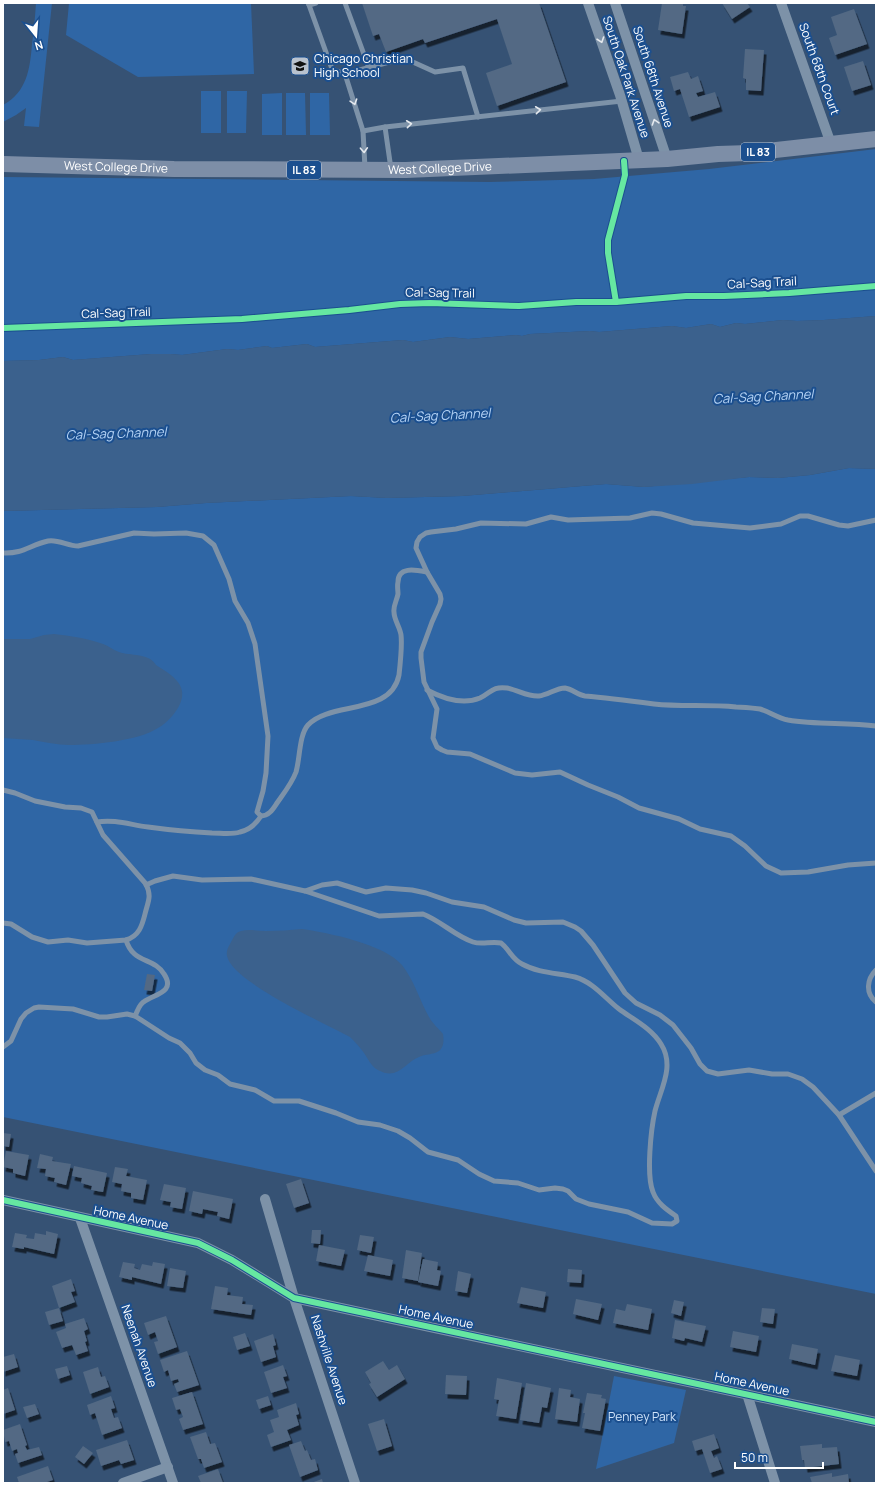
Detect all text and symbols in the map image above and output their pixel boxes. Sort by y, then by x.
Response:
street label: South Oak Park Avenue [599,14,654,140]
north arrow [16,16,56,56]
street label: South 68th Court [795,21,844,117]
street label: South 68th Avenue [629,24,678,130]
one-way arrow [596,36,604,43]
text: N [33,38,45,54]
place label: Chicago Christian High School [314,50,413,81]
school or university icon: Chicago Christian High School [289,55,311,77]
one-way arrow [349,99,358,106]
one-way arrow [535,106,541,115]
one-way arrow [651,119,659,126]
one-way arrow [406,120,412,129]
road number: IL 83 [741,143,775,161]
one-way arrow [360,147,369,153]
street label: West College Drive [64,157,168,177]
street label: West College Drive [388,157,492,178]
road number: IL 83 [287,161,321,179]
street label: Cal-Sag Trail [727,272,797,293]
street label: Cal-Sag Trail [405,283,475,302]
street label: Cal-Sag Trail [81,303,151,322]
water label: Cal-Sag Channel [712,384,816,408]
water label: Cal-Sag Channel [389,403,493,427]
water label: Cal-Sag Channel [65,422,169,444]
street label: Home Avenue [92,1201,170,1234]
street label: Home Avenue [397,1300,475,1333]
street label: Neenah Avenue [117,1302,162,1389]
street label: Nashville Avenue [307,1313,352,1407]
street label: Home Avenue [713,1367,791,1400]
park label: Penney Park [608,1408,677,1425]
scale bar [735,1444,823,1470]
text: 50 m [741,1449,768,1466]

